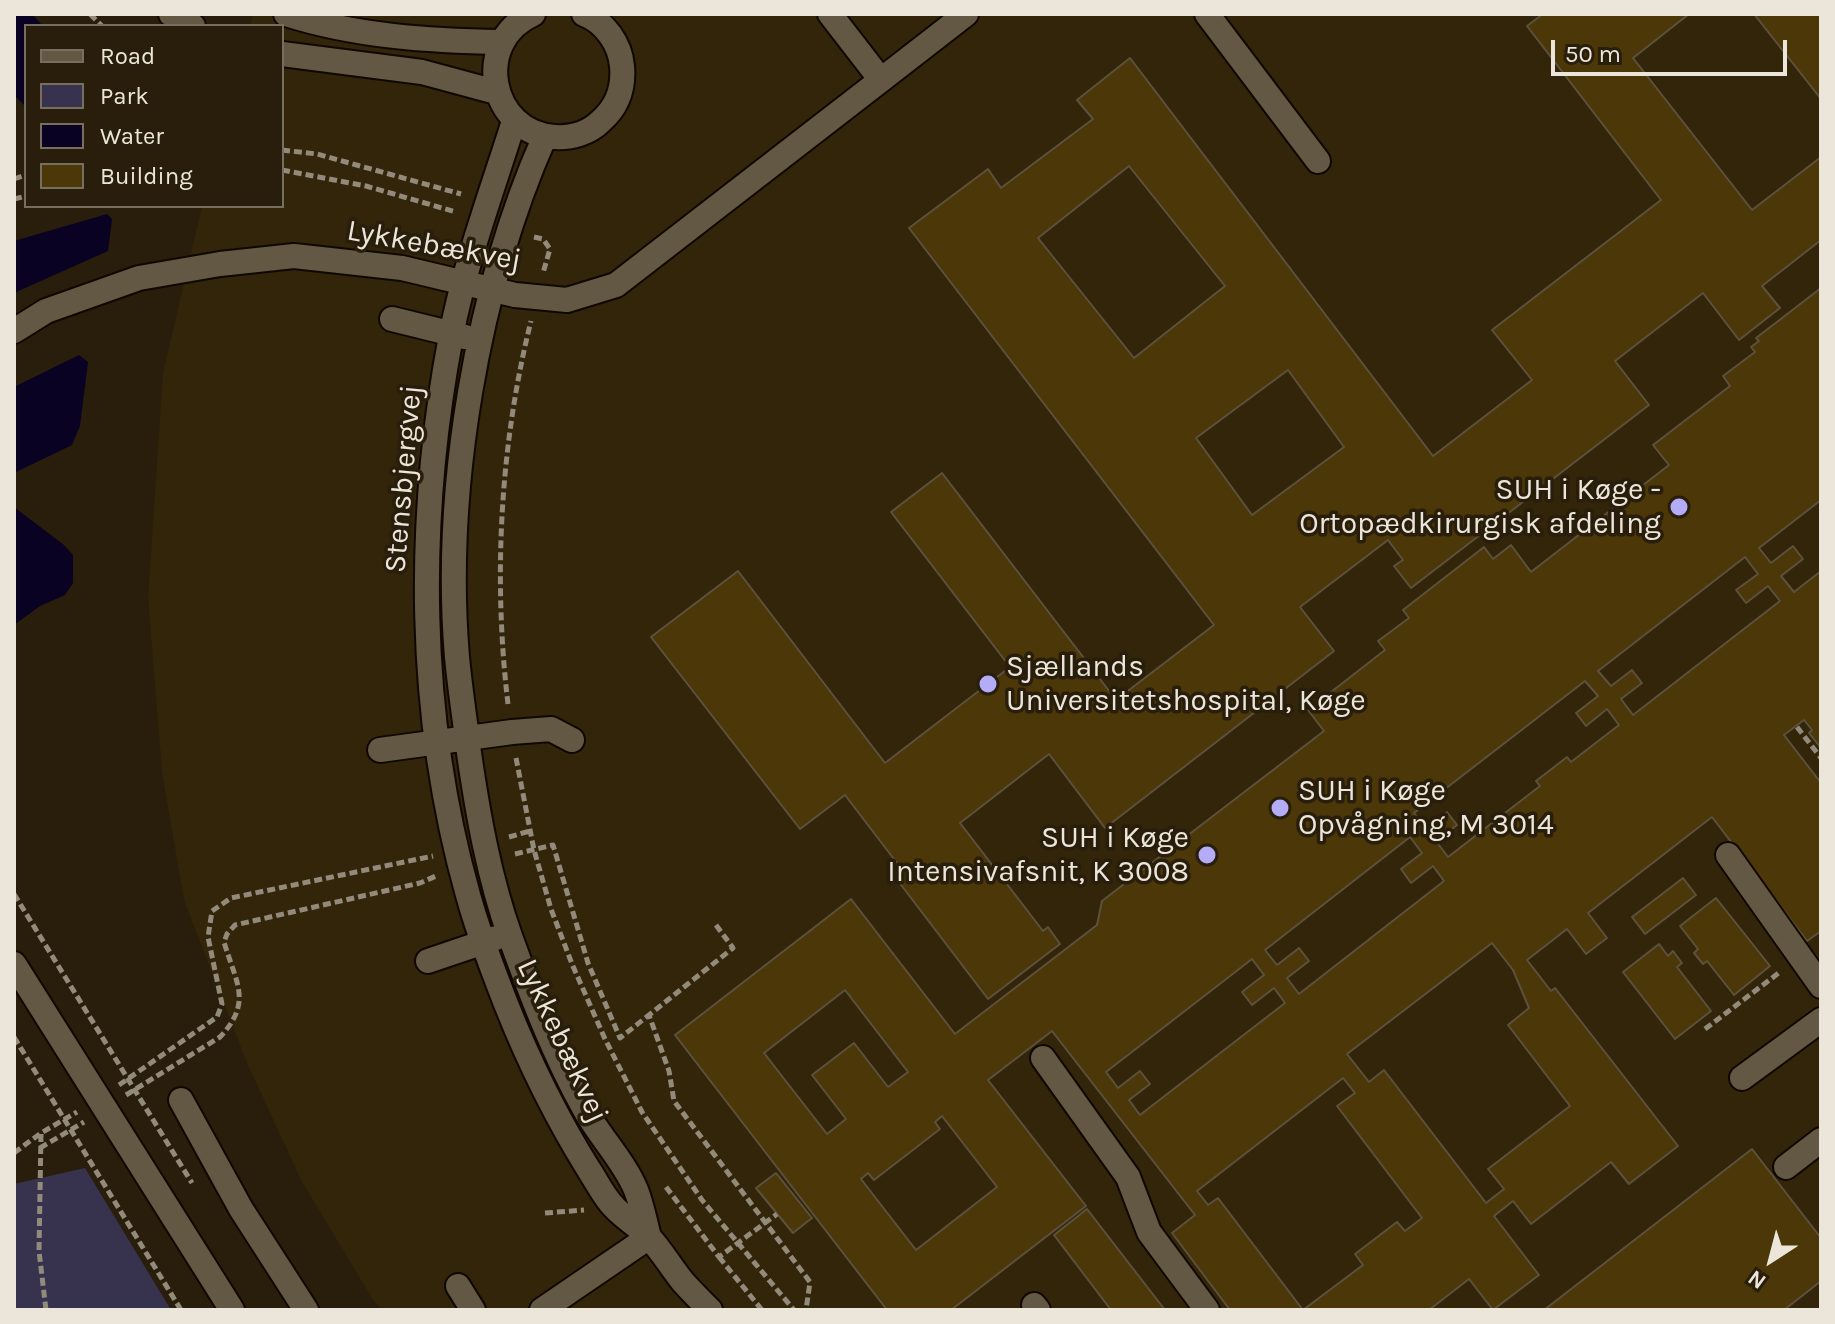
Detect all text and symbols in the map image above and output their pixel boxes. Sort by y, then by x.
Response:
legend [24,24,284,208]
scale bar [1555,24,1791,74]
text: 50 m [1565,40,1621,68]
text: Road [100,42,155,70]
text: Park [100,82,149,110]
text: Water [100,122,164,150]
text: Building [100,162,193,190]
street label: Lykkebækvej [344,213,524,279]
street label: Stensbjergvej [378,384,430,574]
place label: SUH i Køge - Ortopædkirurgisk afdeling [1299,472,1661,542]
marker: SUH i Køge - Ortopædkirurgisk afdeling [1668,496,1690,518]
place label: Sjællands Universitetshospital, Køge [1006,649,1366,720]
marker: Sjællands Universitetshospital, Køge [977,673,999,695]
place label: SUH i Køge Opvågning, M 3014 [1298,773,1554,844]
marker: SUH i Køge Opvågning, M 3014 [1269,797,1291,819]
place label: SUH i Køge Intensivafsnit, K 3008 [887,820,1189,890]
marker: SUH i Køge Intensivafsnit, K 3008 [1196,844,1218,866]
street label: Lykkebækvej [508,953,616,1129]
north arrow [1731,1220,1811,1300]
text: N [1743,1264,1771,1295]

